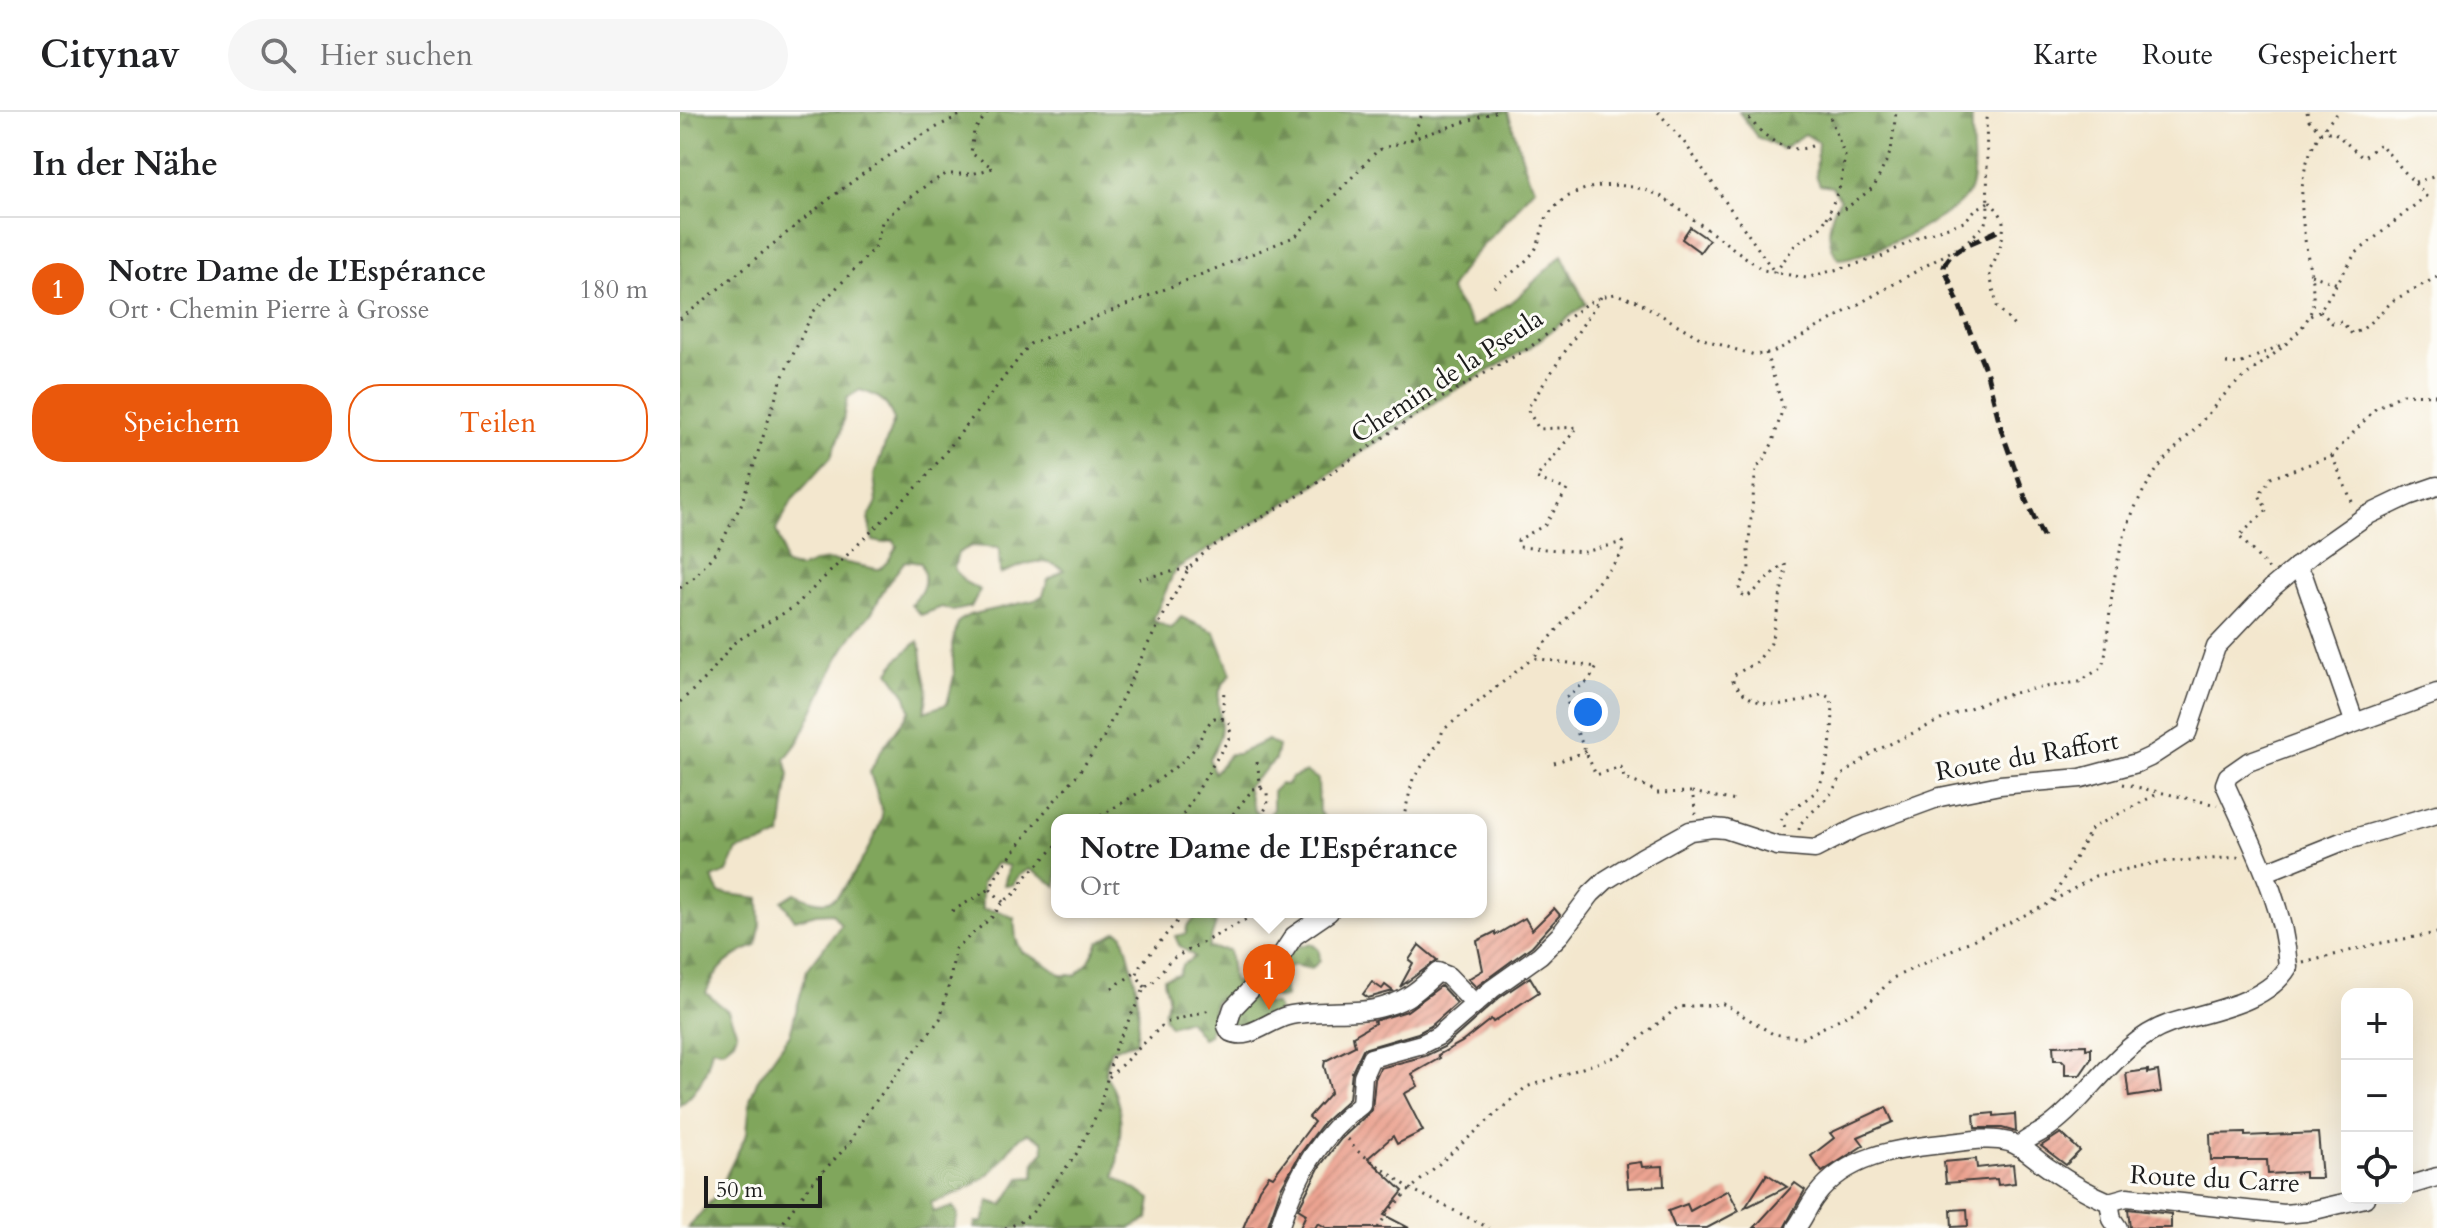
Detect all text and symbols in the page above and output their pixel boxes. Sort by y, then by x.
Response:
search box [228,19,788,91]
text: Citynav [40,29,180,81]
icon: search [256,33,300,77]
text: Hier suchen [320,35,473,76]
text: Karte [2033,36,2098,74]
text: Route [2142,36,2213,74]
text: Gespeichert [2257,36,2397,74]
text: In der Nähe [32,141,218,187]
text: Notre Dame de L'Espérance [108,251,486,292]
text: 1 [51,272,65,307]
text: 180 m [579,272,648,307]
text: Ort · Chemin Pierre à Grosse [108,292,430,327]
street label: Chemin de la Pseula [1344,301,1550,451]
button: Speichern [32,384,332,462]
button: Teilen [348,384,648,462]
your location [1568,692,1608,732]
street label: Route du Raffort [1933,723,2121,789]
popup [1051,814,1487,918]
text: Notre Dame de L'Espérance [1080,828,1458,869]
text: Ort [1080,869,1120,904]
pin: 1 [1243,944,1295,1010]
map controls [2341,988,2413,1204]
button: + [2341,988,2413,1060]
button: − [2341,1060,2413,1132]
button: locate [2341,1132,2413,1204]
street label: Route du Carre [2129,1157,2301,1201]
scale bar [704,1172,822,1208]
text: 50 m [716,1175,763,1205]

